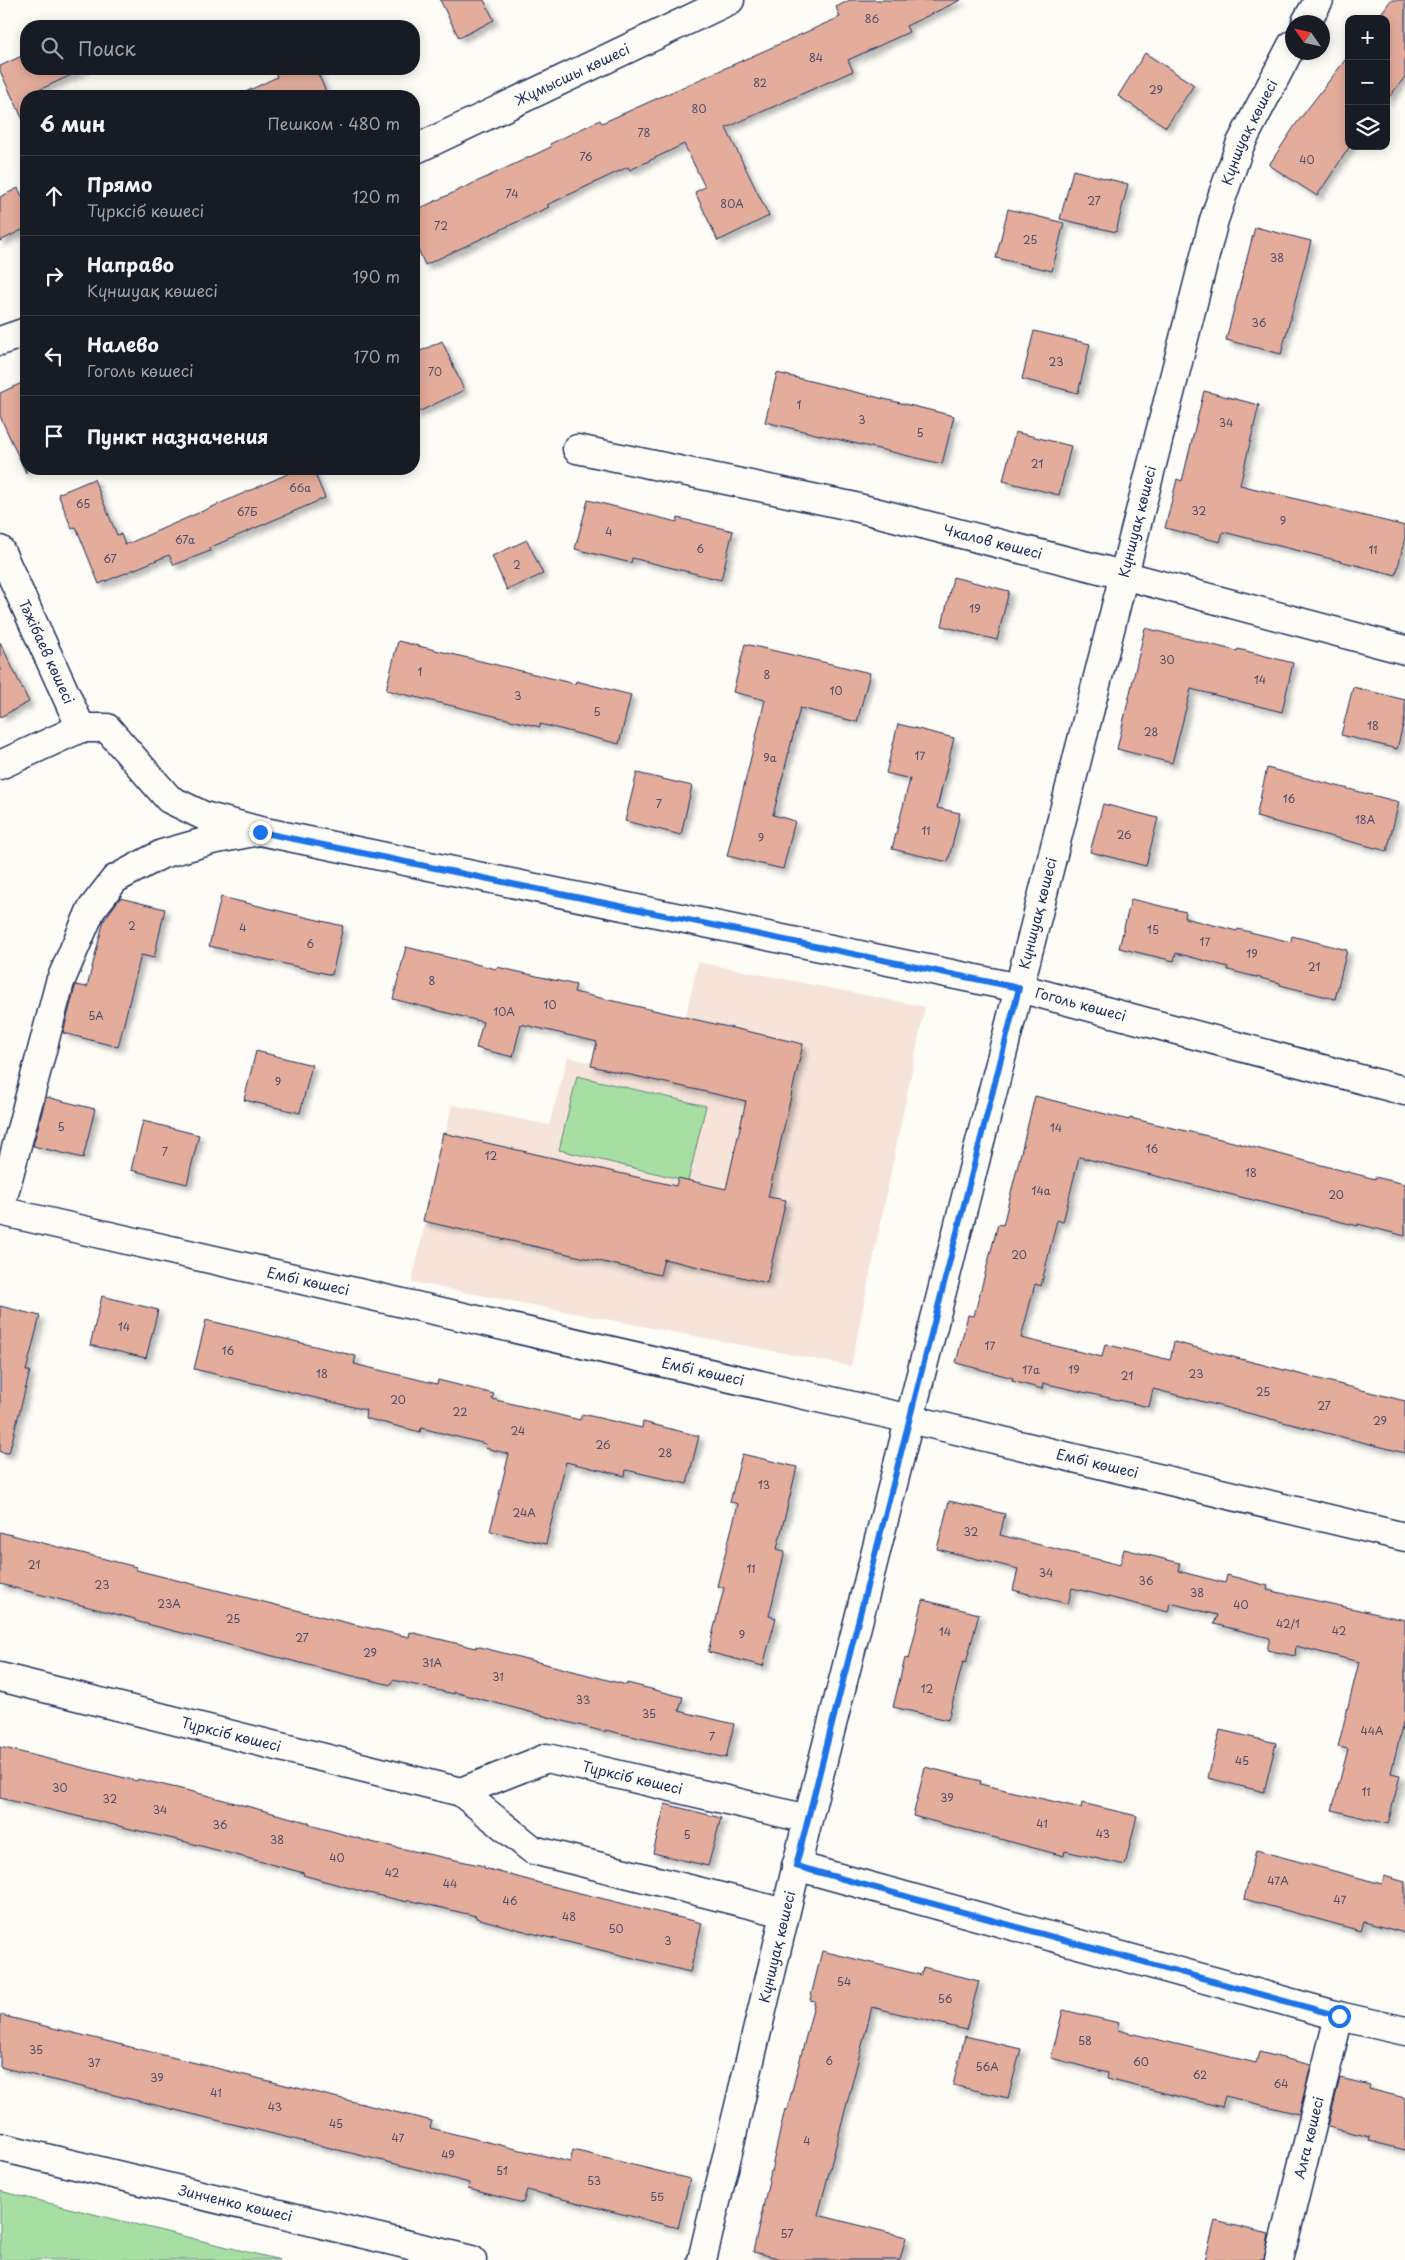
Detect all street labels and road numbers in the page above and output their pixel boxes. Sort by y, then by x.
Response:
street label: Жұмысшы көшесі [511,38,633,111]
street label: Күншуақ көшесі [1216,76,1282,188]
street label: Күншуақ көшесі [1113,464,1161,580]
street label: Чкалов көшесі [941,519,1045,564]
street label: Тәжібаев көшесі [14,596,80,707]
street label: Күншуақ көшесі [1013,855,1062,971]
street label: Гоголь көшесі [1033,982,1129,1026]
street label: Ембі көшесі [265,1261,352,1301]
street label: Ембі көшесі [660,1352,746,1391]
street label: Ембі көшесі [1054,1443,1141,1483]
street label: Түрксіб көшесі [179,1712,283,1757]
street label: Түрксіб көшесі [580,1756,685,1799]
street label: Күншуақ көшесі [753,1889,800,2005]
street label: Алға көшесі [1288,2094,1329,2181]
street label: Зинченко көшесі [176,2179,294,2227]

